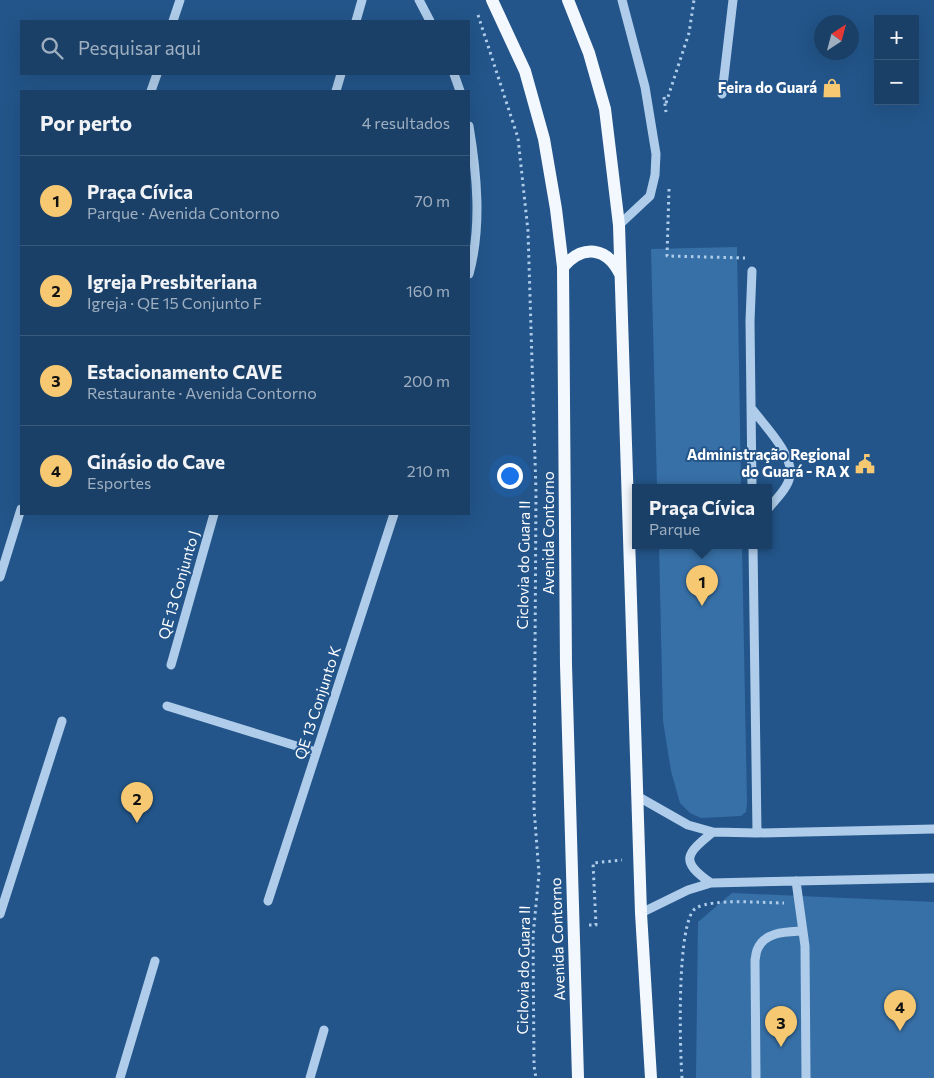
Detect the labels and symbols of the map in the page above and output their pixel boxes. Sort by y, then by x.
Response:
north arrow [814,15,859,60]
shop icon: Feira do Guará [821,77,843,99]
place label: Feira do Guará [718,78,817,96]
place label: Administração Regional do Guará - RA X [687,445,850,480]
public building icon: Administração Regional do Guará - RA X [854,453,876,475]
your location [497,463,523,489]
street label: Avenida Contorno [539,471,557,595]
street label: Ciclovia do Guara II [513,500,533,630]
street label: QE 13 Conjunto J [154,528,202,641]
pin: 1 [686,565,718,606]
street label: QE 13 Conjunto K [290,644,344,762]
pin: 2 [121,782,153,823]
street label: Avenida Contorno [546,877,568,1001]
street label: Ciclovia do Guara II [513,905,533,1035]
pin: 4 [884,990,916,1031]
pin: 3 [765,1006,797,1047]

